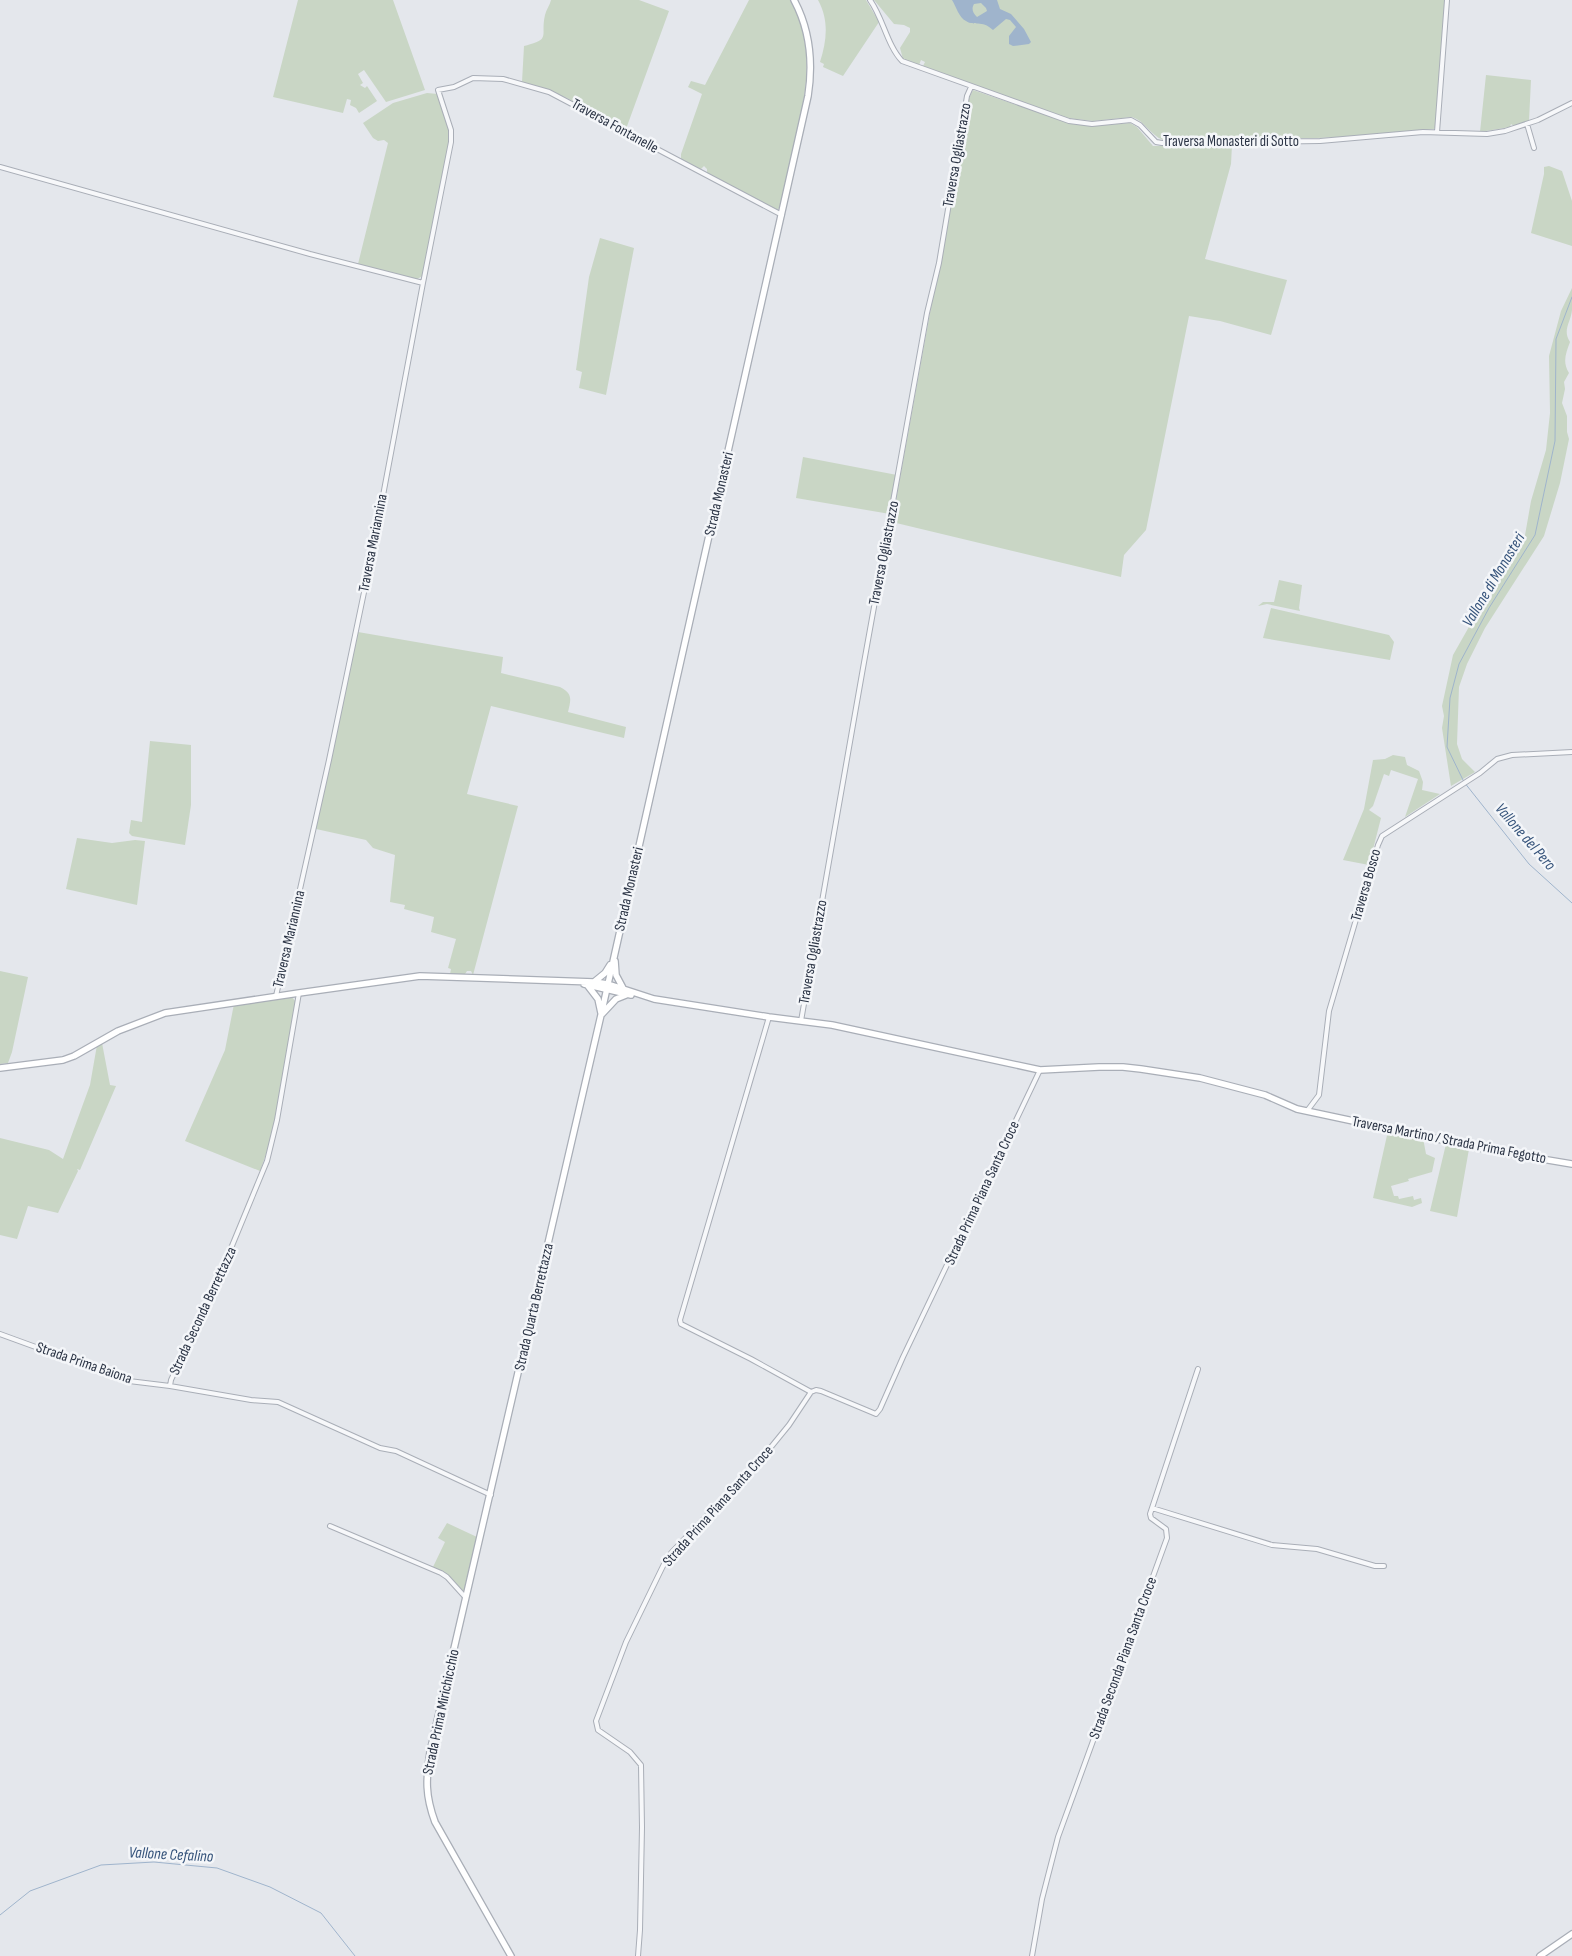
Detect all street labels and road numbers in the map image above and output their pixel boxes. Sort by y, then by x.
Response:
street label: Traversa Fontanelle [568,94,662,158]
street label: Traversa Ogliastrazzo [938,101,976,209]
street label: Traversa Monasteri di Sotto [1163,132,1299,151]
street label: Strada Monasteri [700,450,738,538]
street label: Traversa Mariannina [354,492,392,594]
street label: Traversa Ogliastrazzo [865,499,903,607]
street label: Strada Monasteri [610,845,648,933]
street label: Traversa Bosco [1347,847,1385,923]
street label: Traversa Mariannina [269,888,309,990]
street label: Traversa Ogliastrazzo [794,898,832,1006]
street label: Traversa Martino / Strada Prima Fegotto [1350,1112,1548,1168]
street label: Strada Prima Piana Santa Croce [940,1118,1024,1268]
street label: Strada Quarta Berrettazza [510,1241,558,1373]
street label: Strada Seconda Berrettazza [165,1244,241,1378]
street label: Strada Prima Baiona [34,1338,135,1388]
street label: Strada Prima Piana Santa Croce [658,1441,778,1571]
street label: Strada Seconda Piana Santa Croce [1085,1574,1161,1742]
street label: Strada Prima Mirichicchio [418,1647,464,1777]

